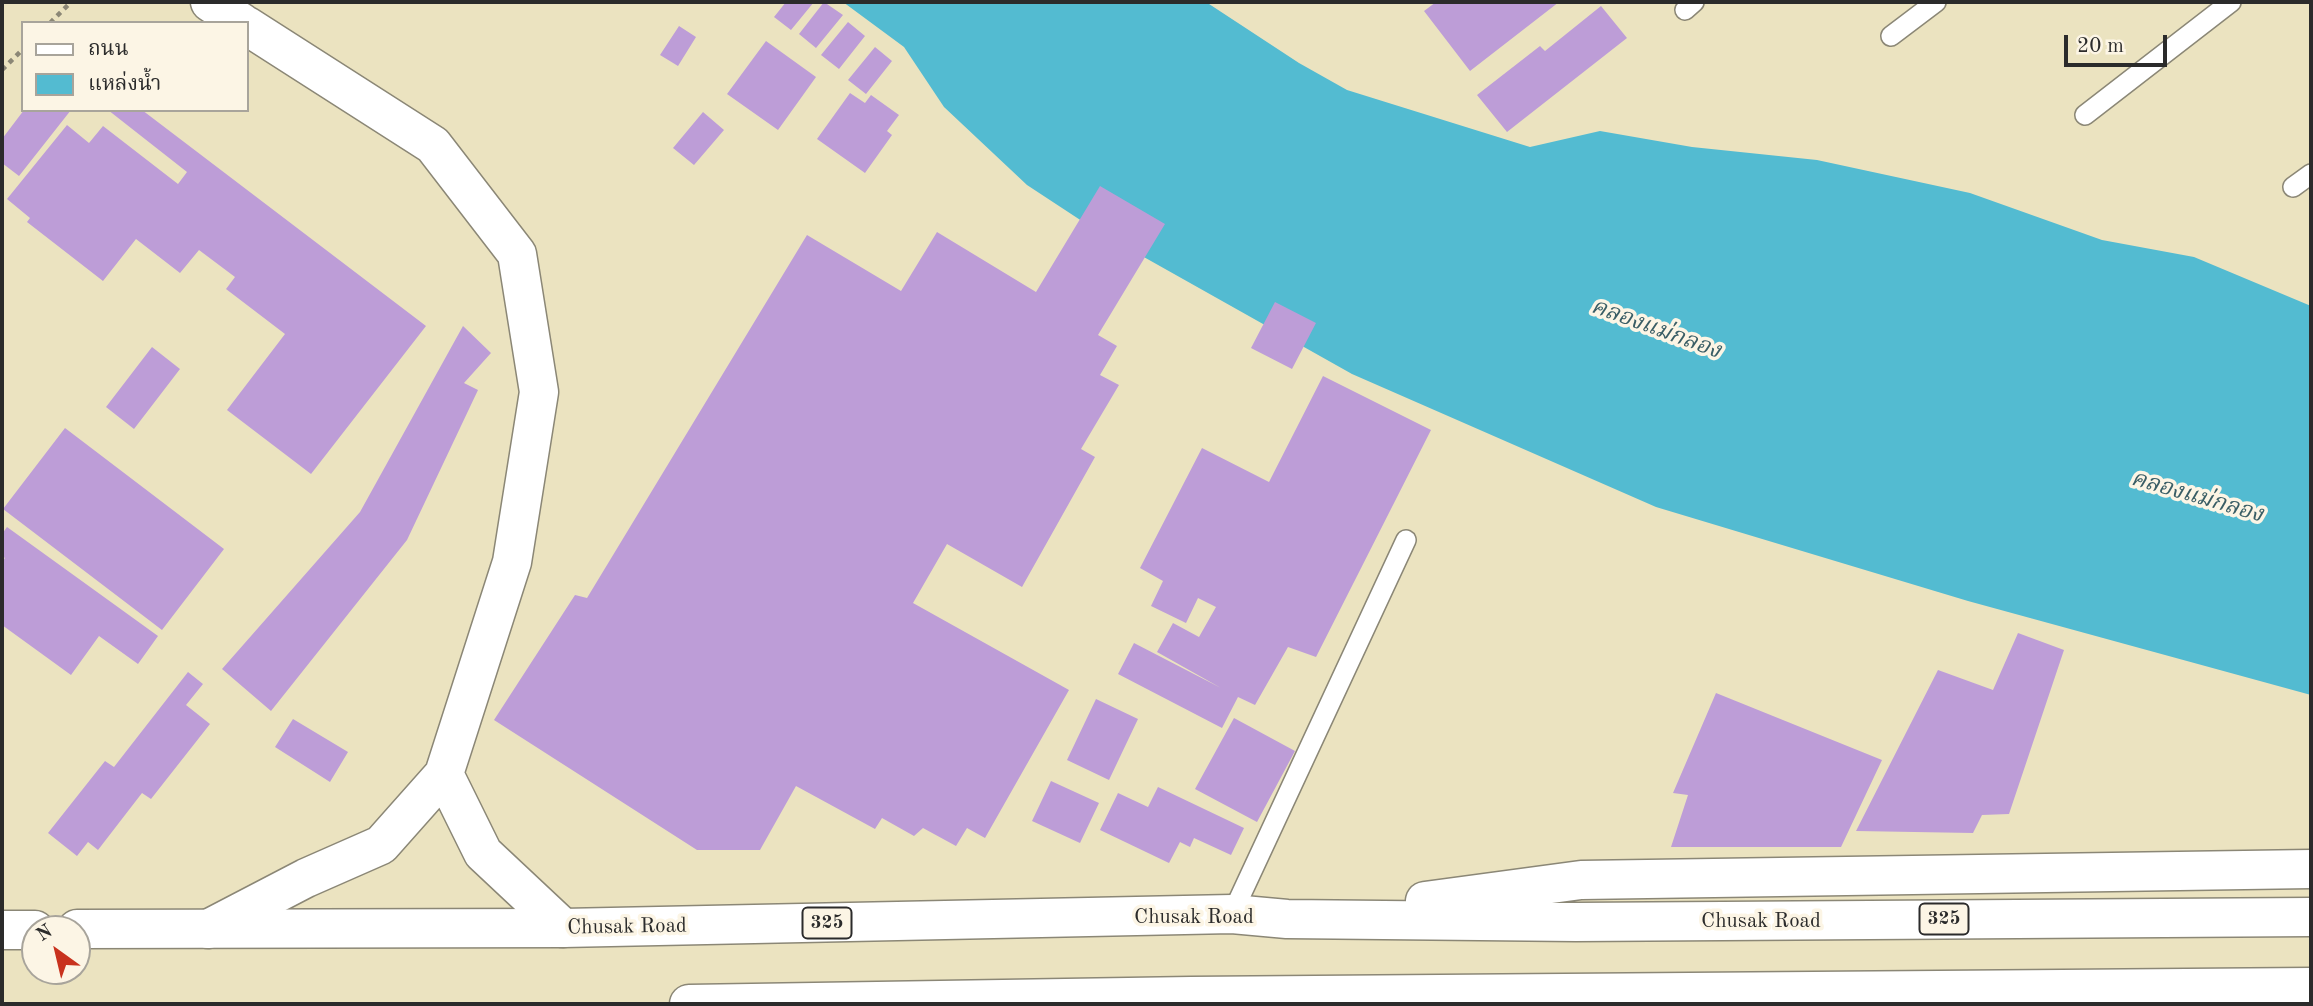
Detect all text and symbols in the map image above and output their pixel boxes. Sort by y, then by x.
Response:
legend [21,21,248,112]
scale bar [2068,21,2171,65]
text: 20 m [2077,36,2124,57]
text: ถนน [88,39,129,60]
text: แหล่งน้ำ [88,74,161,95]
water label: คลองแม่กลอง [1587,293,1725,365]
water label: คลองแม่กลอง [2128,465,2266,529]
road number: 325 [1920,903,1968,934]
street label: Chusak Road [1134,904,1254,930]
road number: 325 [802,908,852,939]
street label: Chusak Road [1701,908,1821,934]
street label: Chusak Road [567,913,687,941]
north arrow [21,915,91,985]
text: N [34,922,56,946]

